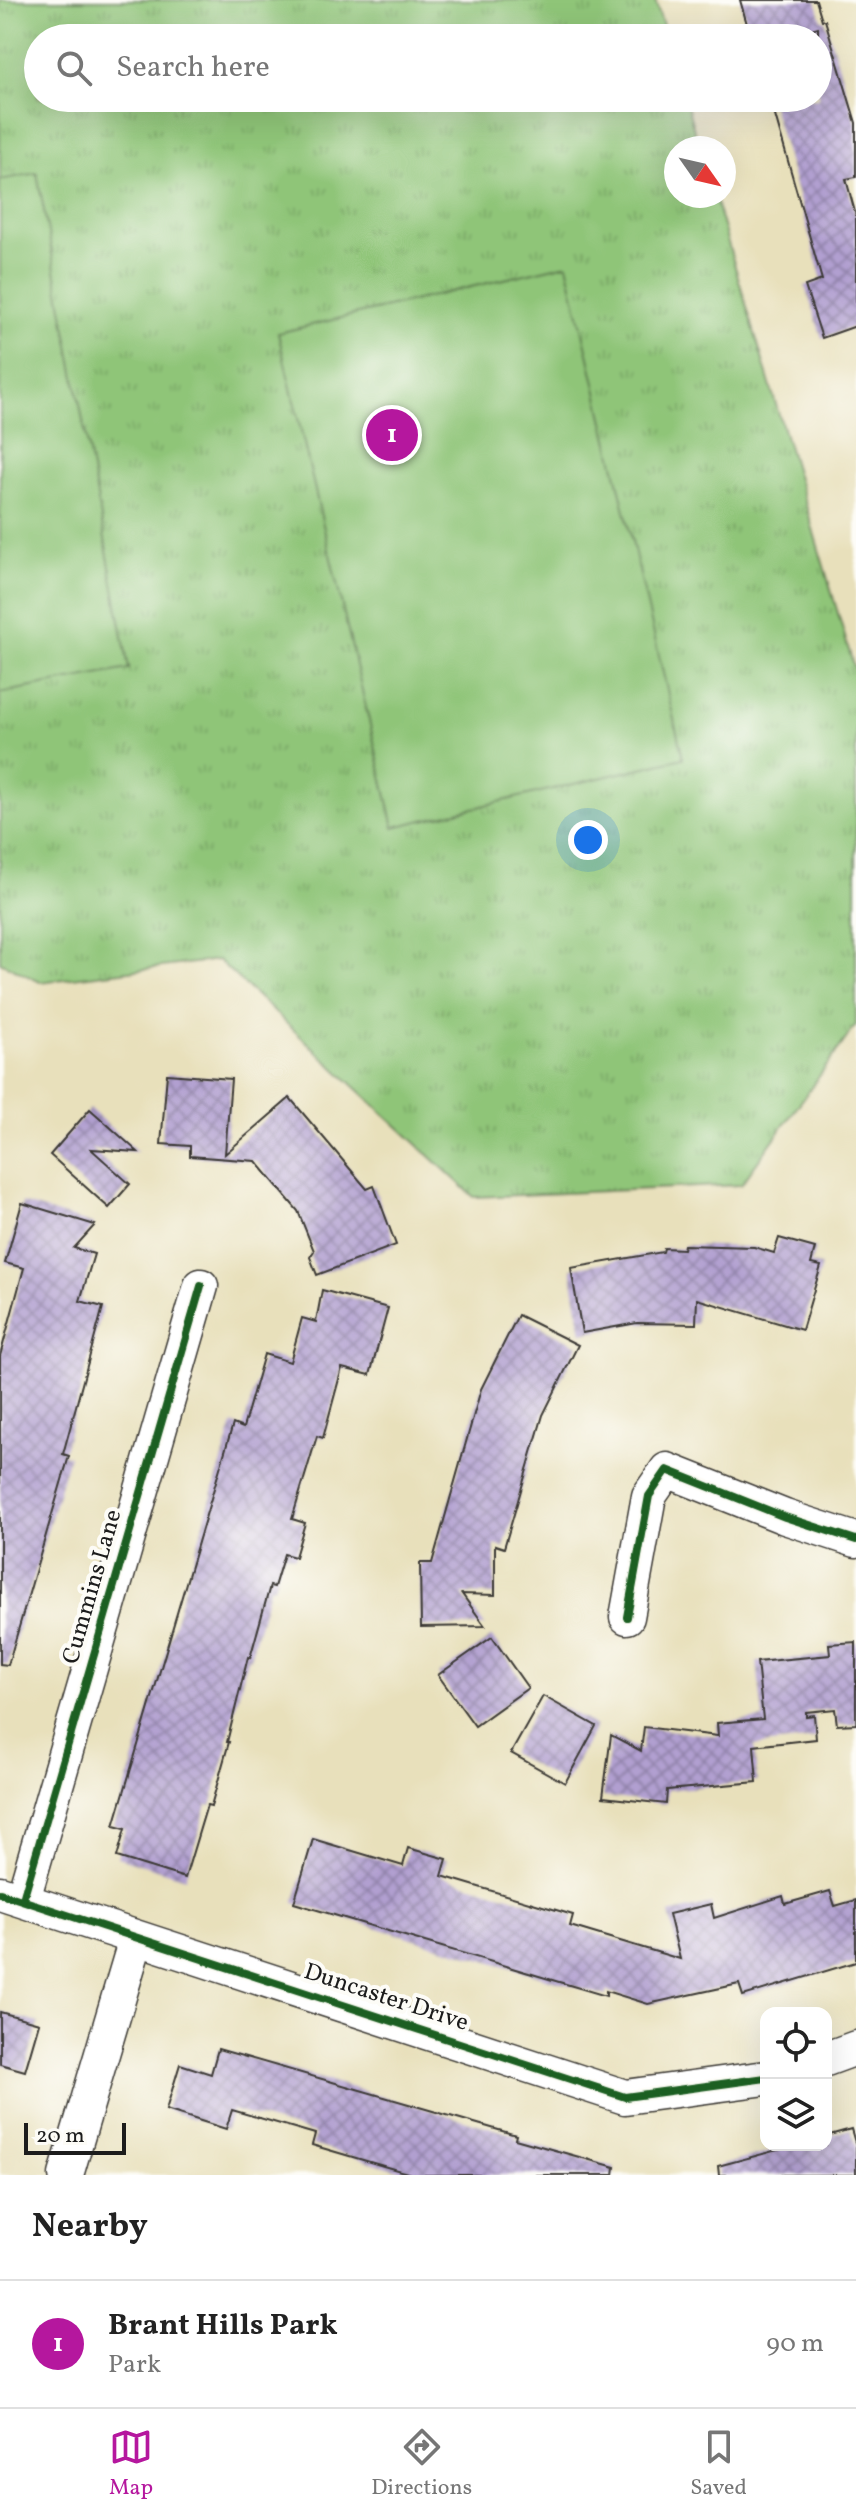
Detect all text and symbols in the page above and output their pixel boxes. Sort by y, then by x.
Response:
search box [24,24,832,112]
icon: search [52,46,96,90]
text: Search here [116,47,270,89]
north arrow [664,136,736,208]
pin: 1 [366,405,418,465]
your location [568,820,608,860]
street label: Cummins Lane [55,1506,131,1668]
street label: Duncaster Drive [299,1955,473,2041]
map controls [760,2007,832,2151]
button: locate [760,2007,832,2079]
button: layers [760,2079,832,2151]
scale bar [24,2119,126,2155]
text: 20 m [36,2121,85,2152]
text: Nearby [32,2204,148,2251]
text: Brant Hills Park [108,2305,338,2347]
text: 1 [53,2326,63,2362]
text: 90 m [766,2326,824,2362]
text: Park [108,2347,161,2383]
tab: Map [109,2425,153,2504]
tab: Directions [371,2425,472,2504]
tab: Saved [690,2425,747,2504]

